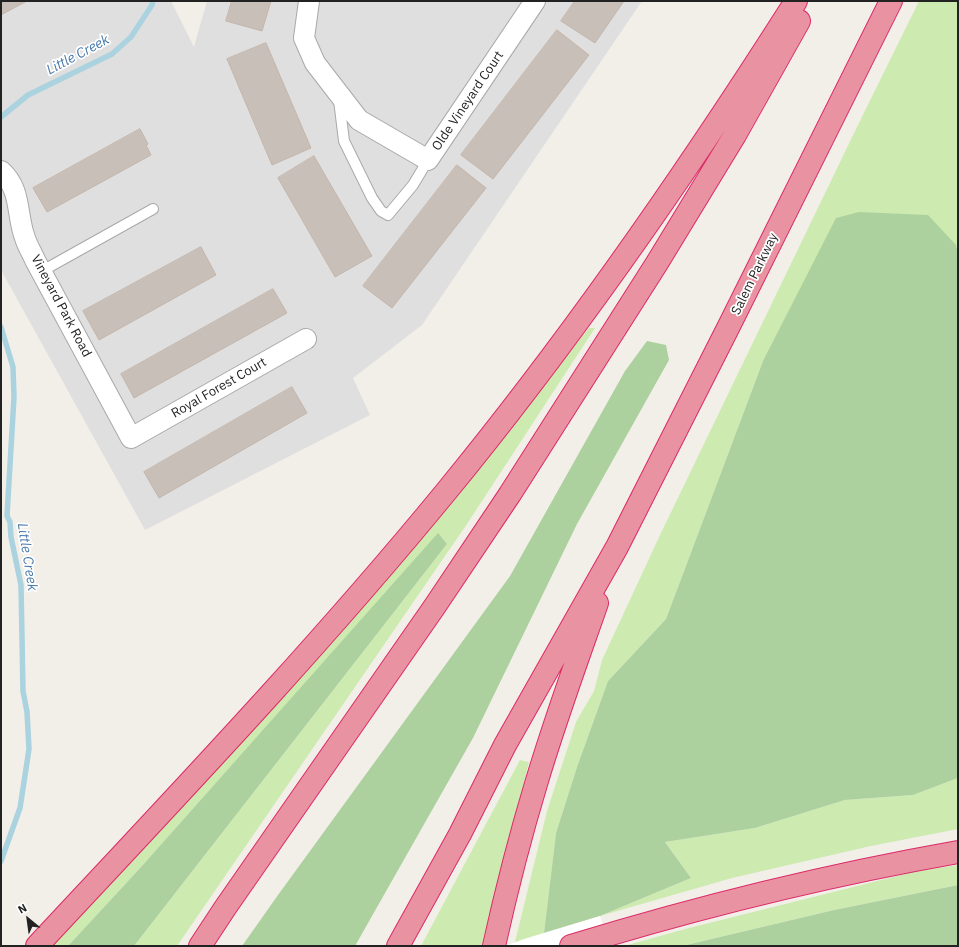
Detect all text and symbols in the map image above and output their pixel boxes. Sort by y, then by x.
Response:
water label: Little Creek [44,31,112,79]
street label: Olde Vineyard Court [429,48,507,154]
street label: Salem Parkway [728,231,782,317]
street label: Vineyard Park Road [27,252,95,360]
street label: Royal Forest Court [169,354,269,422]
water label: Little Creek [13,522,41,592]
north arrow [8,899,48,939]
text: N [15,900,29,917]

